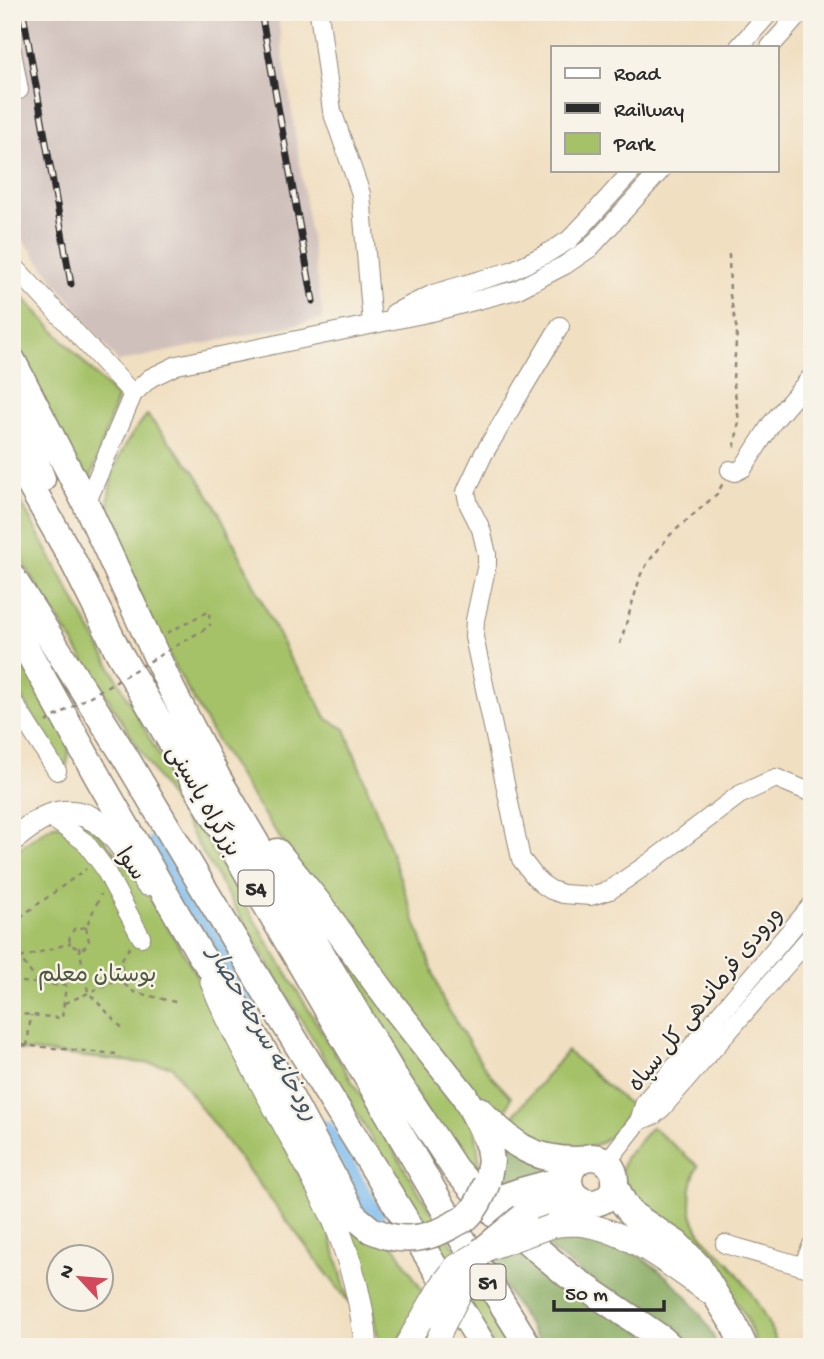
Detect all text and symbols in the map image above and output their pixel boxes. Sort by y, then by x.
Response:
legend [551,46,778,172]
text: Road [614,64,662,89]
text: Railway [614,100,684,125]
text: Park [613,134,657,159]
street label: بزرگراه یاسینی [159,739,247,863]
street label: سوا [108,843,150,887]
road number: 54 [238,870,274,906]
street label: ورودی فرماندهی کل سپاه [624,902,790,1098]
water label: رودخانه سرخه حصار [198,940,323,1127]
park label: بوستان معلم [38,963,156,991]
north arrow [46,1244,116,1314]
text: N [55,1261,81,1283]
road number: 51 [470,1264,505,1300]
scale bar [554,1268,665,1312]
text: 50 m [565,1284,608,1309]

